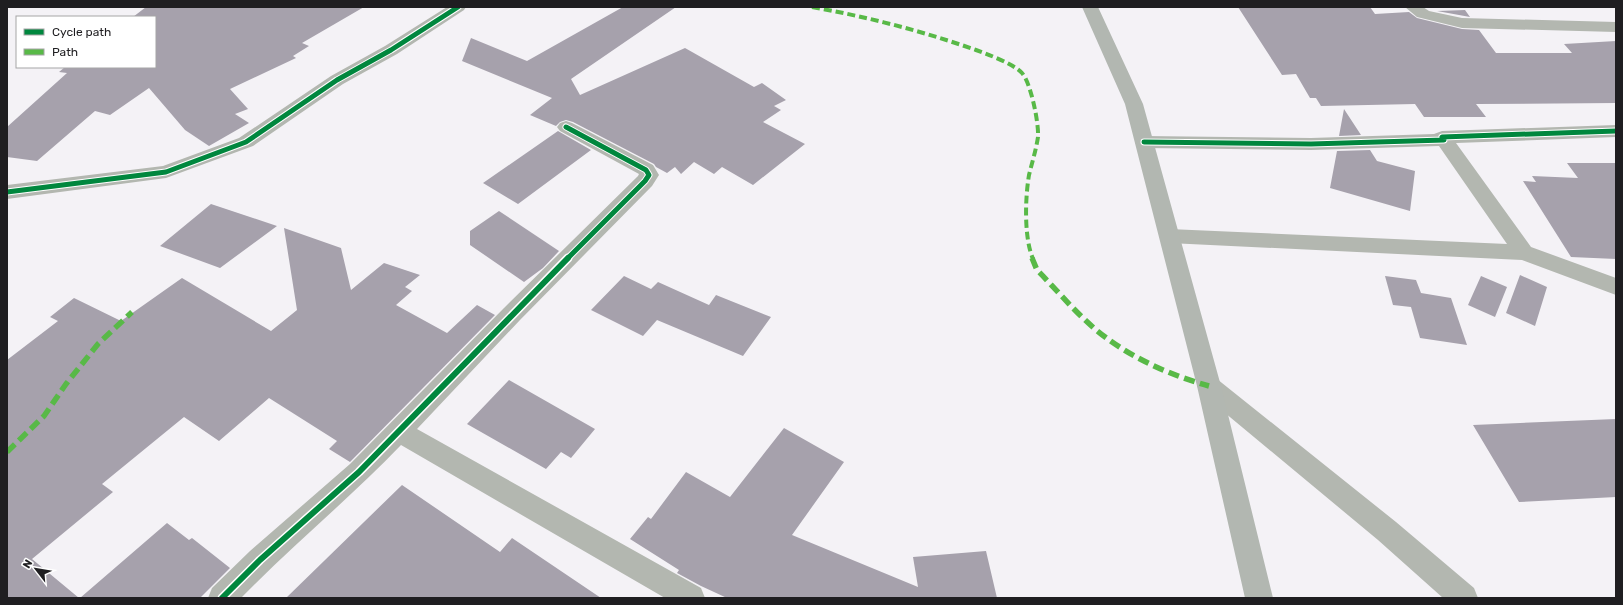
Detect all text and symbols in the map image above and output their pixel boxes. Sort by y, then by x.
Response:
legend [16,16,156,68]
text: Cycle path [52,25,111,39]
text: Path [52,45,78,59]
north arrow [16,549,56,589]
text: N [20,557,36,571]

